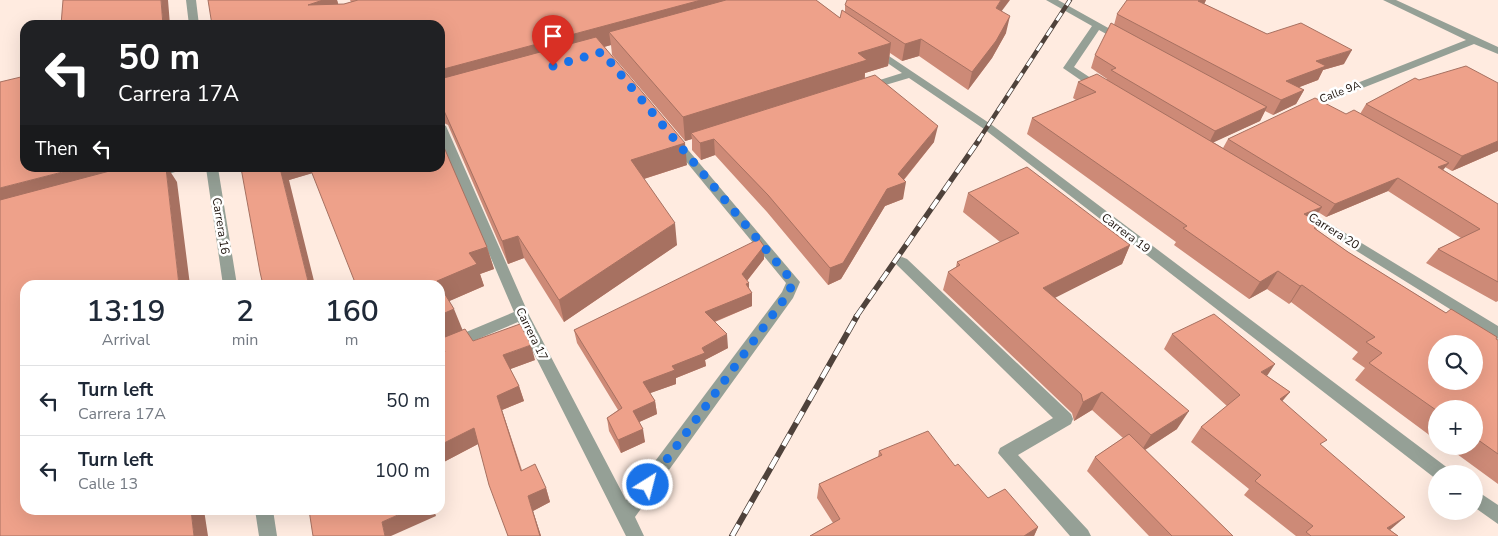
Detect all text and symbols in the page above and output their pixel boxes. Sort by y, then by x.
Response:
pin [532,15,574,66]
icon: arrive [539,22,567,50]
text: 50 m [118,34,200,81]
icon: left [35,40,100,105]
street label: Calle 9A [1317,77,1363,107]
text: Carrera 17A [118,79,239,109]
icon: left [88,135,116,163]
text: Then [35,136,78,162]
street label: Carrera 16 [209,196,233,256]
street label: Carrera 19 [1098,209,1154,257]
street label: Carrera 20 [1305,209,1363,253]
text: 13:19 [86,291,165,332]
text: 2 [236,291,254,332]
text: 160 [325,291,379,332]
street label: Carrera 17 [512,305,552,363]
text: Arrival [102,329,150,351]
text: min [232,329,258,351]
text: m [345,329,359,351]
map controls [1428,335,1483,520]
button: search [1428,335,1483,390]
text: Turn left [78,377,153,403]
icon: left [35,387,63,415]
text: 50 m [386,388,430,414]
button: + [1428,400,1483,455]
text: Carrera 17A [78,403,166,425]
text: Turn left [78,447,153,473]
icon: left [35,457,63,485]
text: 100 m [375,458,430,484]
position arrow [621,458,673,510]
button: − [1428,465,1483,520]
text: Calle 13 [78,473,138,495]

